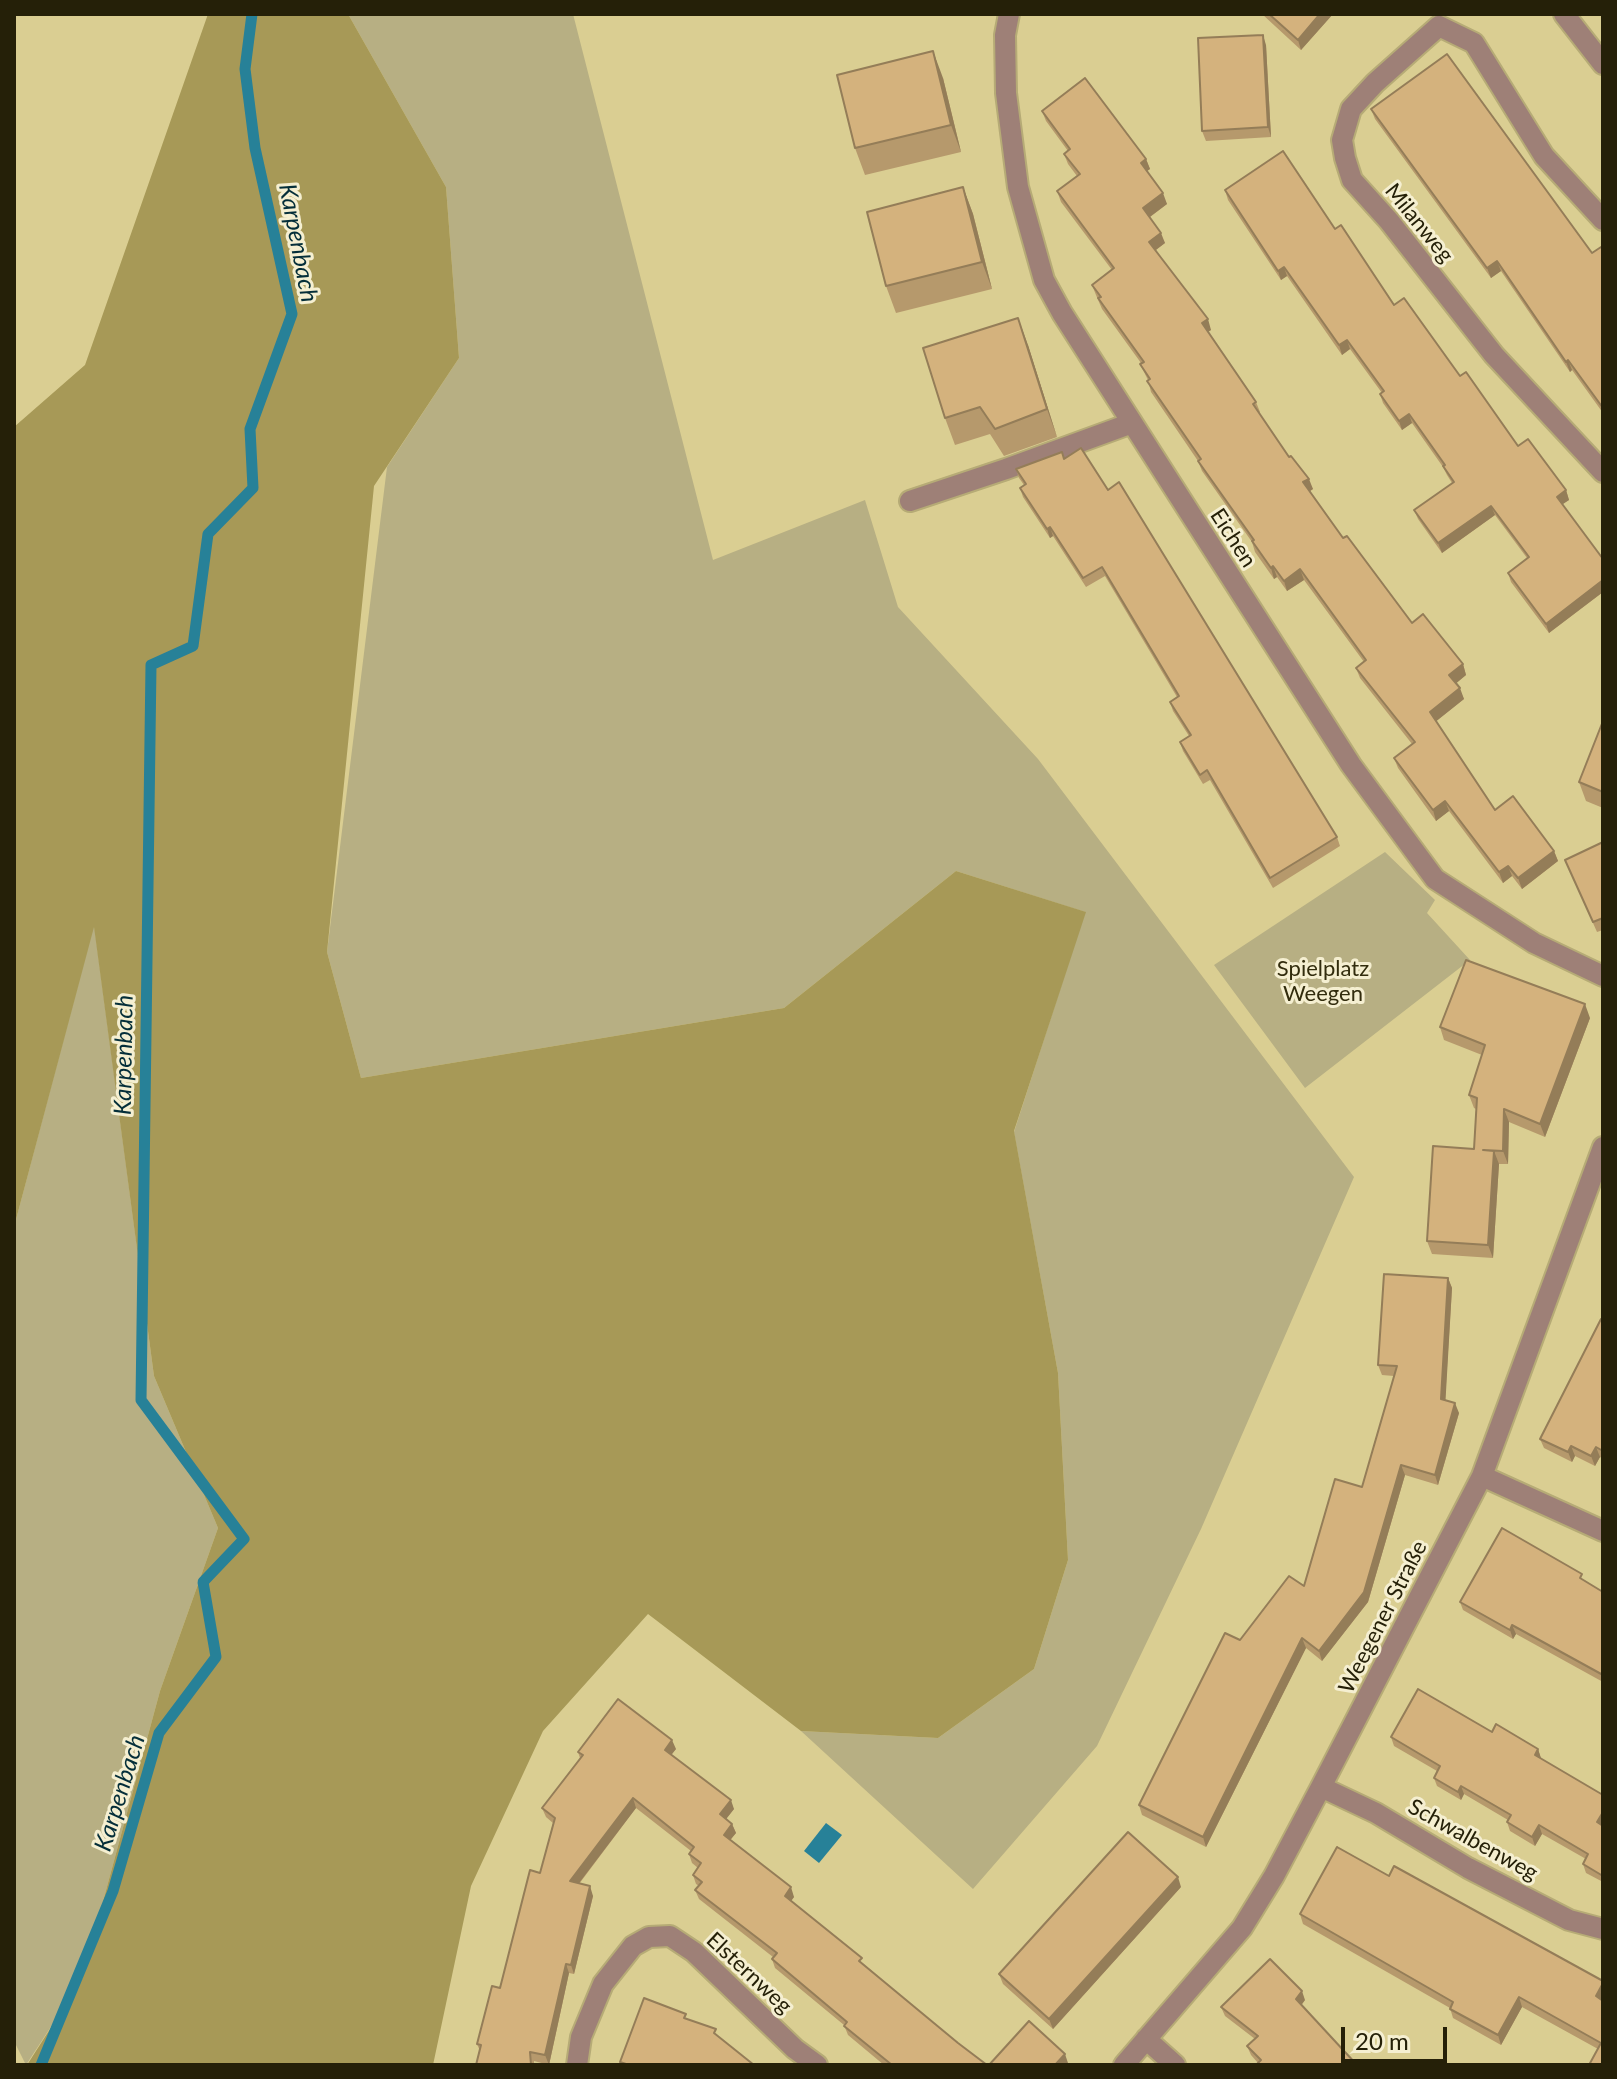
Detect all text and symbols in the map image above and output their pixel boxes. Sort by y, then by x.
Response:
street label: Milanweg [1379,178,1459,268]
water label: Karpenbach [272,181,324,305]
street label: Eichen [1204,504,1262,572]
park label: Spielplatz Weegen [1277,956,1369,1008]
water label: Karpenbach [109,995,139,1115]
street label: Weegener Straße [1333,1536,1433,1698]
water label: Karpenbach [89,1731,151,1855]
street label: Schwalbenweg [1404,1793,1542,1887]
street label: Elsternweg [701,1927,797,2019]
scale bar [1345,2011,1451,2061]
text: 20 m [1355,2026,1409,2055]

